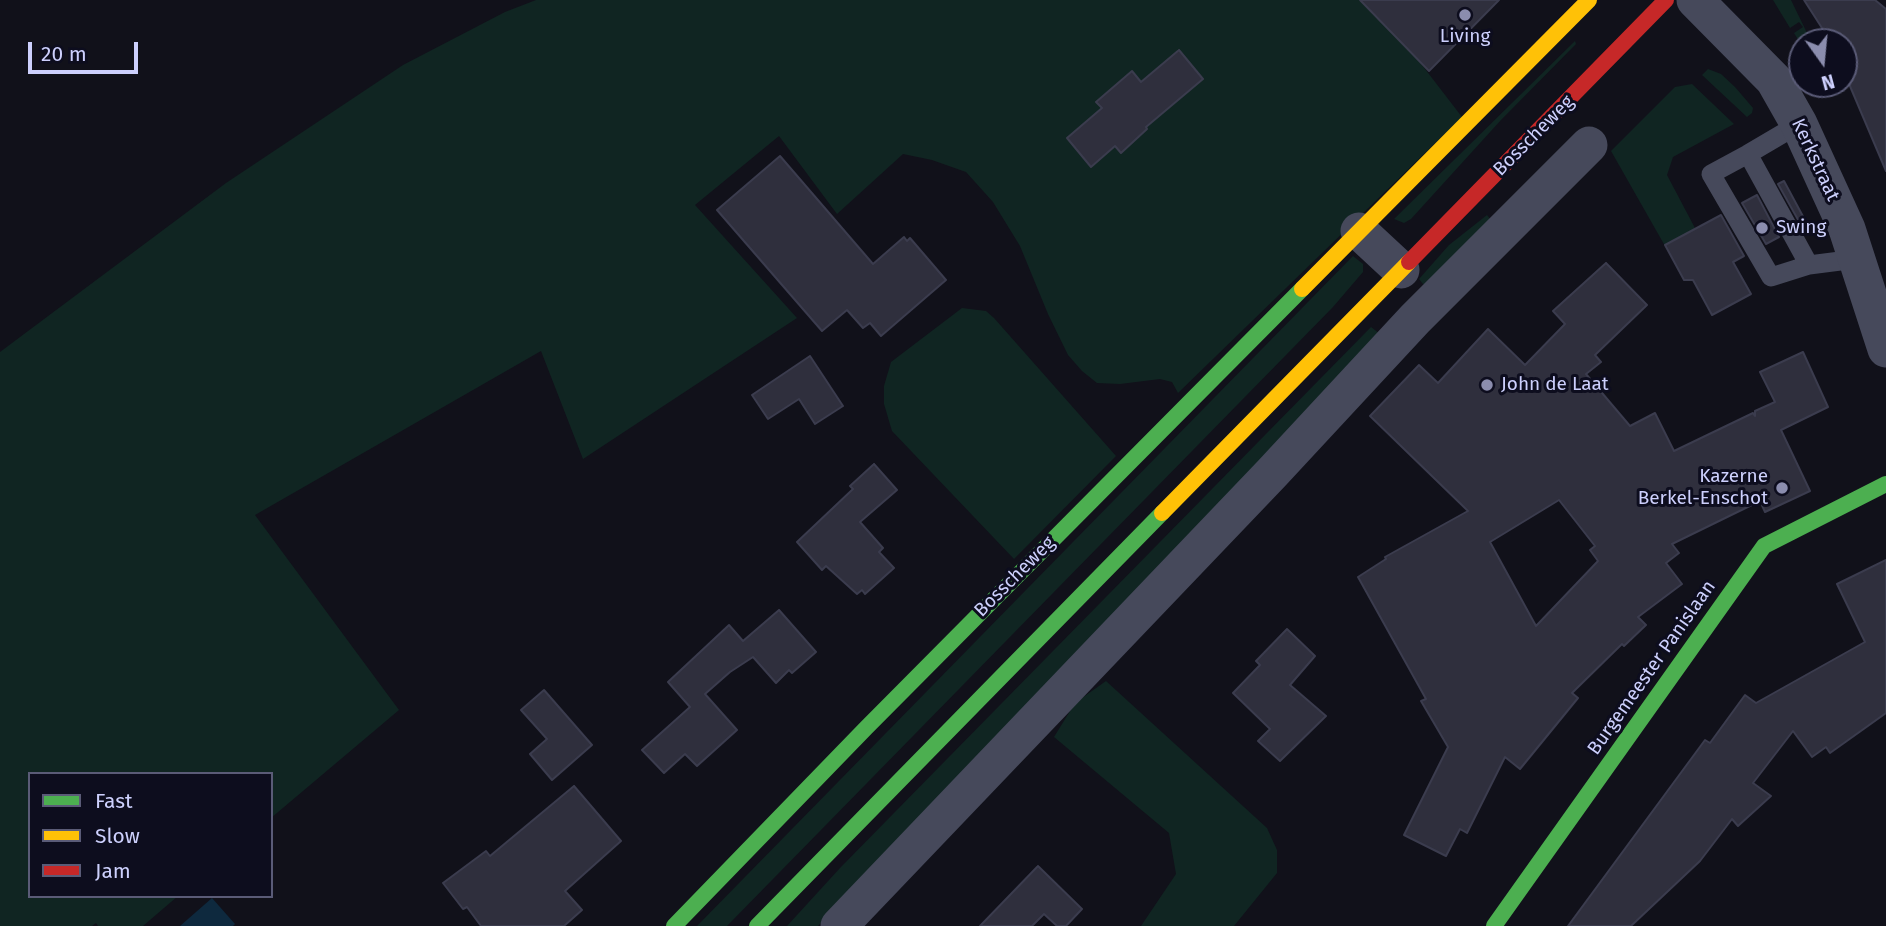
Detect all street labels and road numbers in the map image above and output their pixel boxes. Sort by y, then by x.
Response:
street label: Bosscheweg [1489,91,1579,181]
street label: Kerkstraat [1786,115,1844,205]
street label: Bosscheweg [970,532,1060,622]
street label: Burgemeester Panislaan [1583,576,1721,760]

